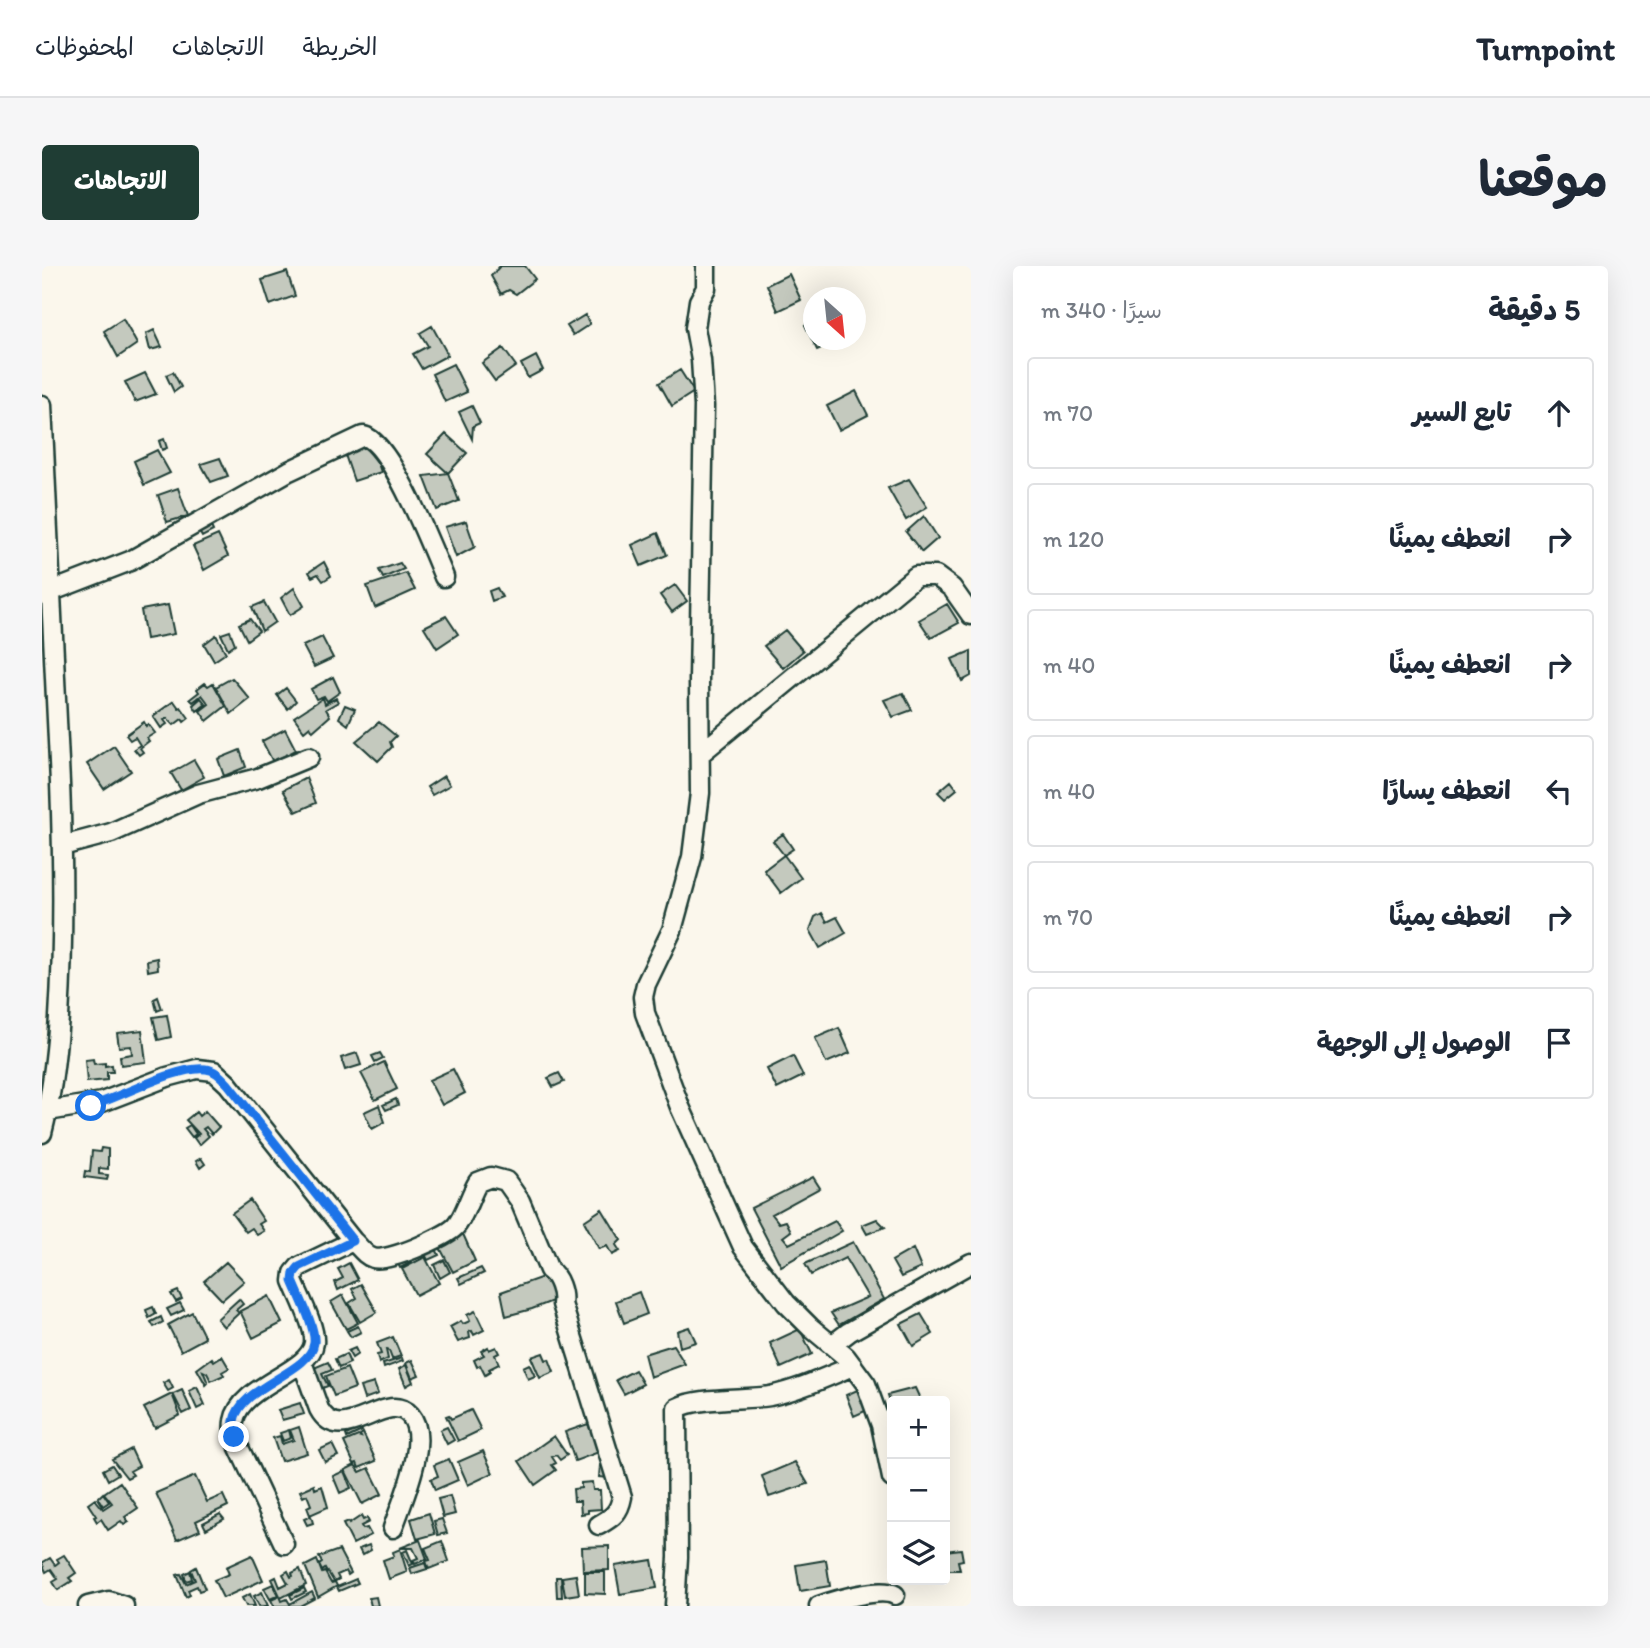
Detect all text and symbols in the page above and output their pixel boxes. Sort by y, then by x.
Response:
text: Turnpoint [1476,29,1615,68]
text: المحفوظات [35,32,134,61]
text: الاتجاهات [172,32,265,61]
text: الخريطة [303,32,377,61]
button: الاتجاهات [42,145,199,220]
text: موقعنا [1478,149,1608,208]
north arrow [803,287,866,350]
text: 5 دقيقة [1488,291,1580,328]
text: سيرًا · 340 m [1041,296,1162,324]
icon: ahead [1540,394,1578,432]
text: تابع السير [1413,396,1511,428]
text: 70 m [1043,399,1093,427]
icon: right [1540,520,1578,558]
text: انعطف يمينًا [1389,522,1511,554]
text: 120 m [1043,525,1104,553]
icon: right [1540,646,1578,684]
text: انعطف يمينًا [1389,648,1511,680]
text: 40 m [1043,651,1096,679]
icon: left [1540,772,1578,810]
text: انعطف يسارًا [1382,774,1511,806]
text: 40 m [1043,777,1096,805]
icon: right [1540,898,1578,936]
text: انعطف يمينًا [1389,900,1511,932]
text: 70 m [1043,903,1093,931]
icon: arrive [1540,1024,1578,1062]
text: الوصول إلى الوجهة [1317,1026,1511,1058]
route start [75,1090,106,1121]
map controls [887,1396,950,1585]
button: + [887,1396,950,1459]
route end [218,1421,249,1452]
button: − [887,1459,950,1522]
button: layers [887,1522,950,1585]

